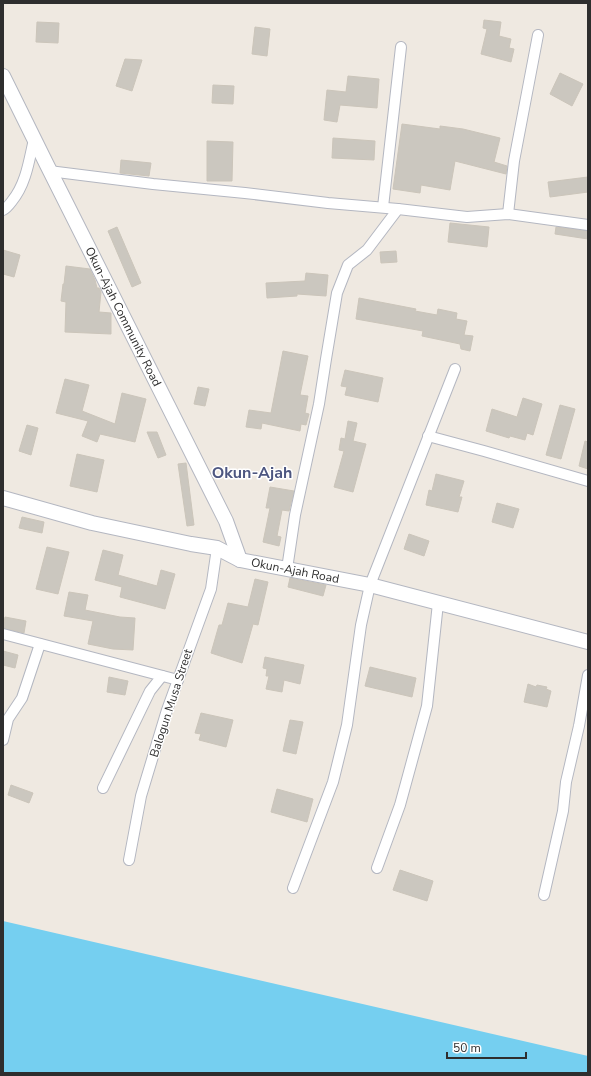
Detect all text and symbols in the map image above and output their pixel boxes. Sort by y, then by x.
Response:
street label: Okun-Ajah Community Road [81,244,165,389]
district label: Okun-Ajah [212,462,292,484]
street label: Okun-Ajah Road [250,554,341,587]
street label: Balogun Musa Street [146,646,196,759]
scale bar [447,1034,526,1060]
text: 50 m [453,1040,481,1056]

